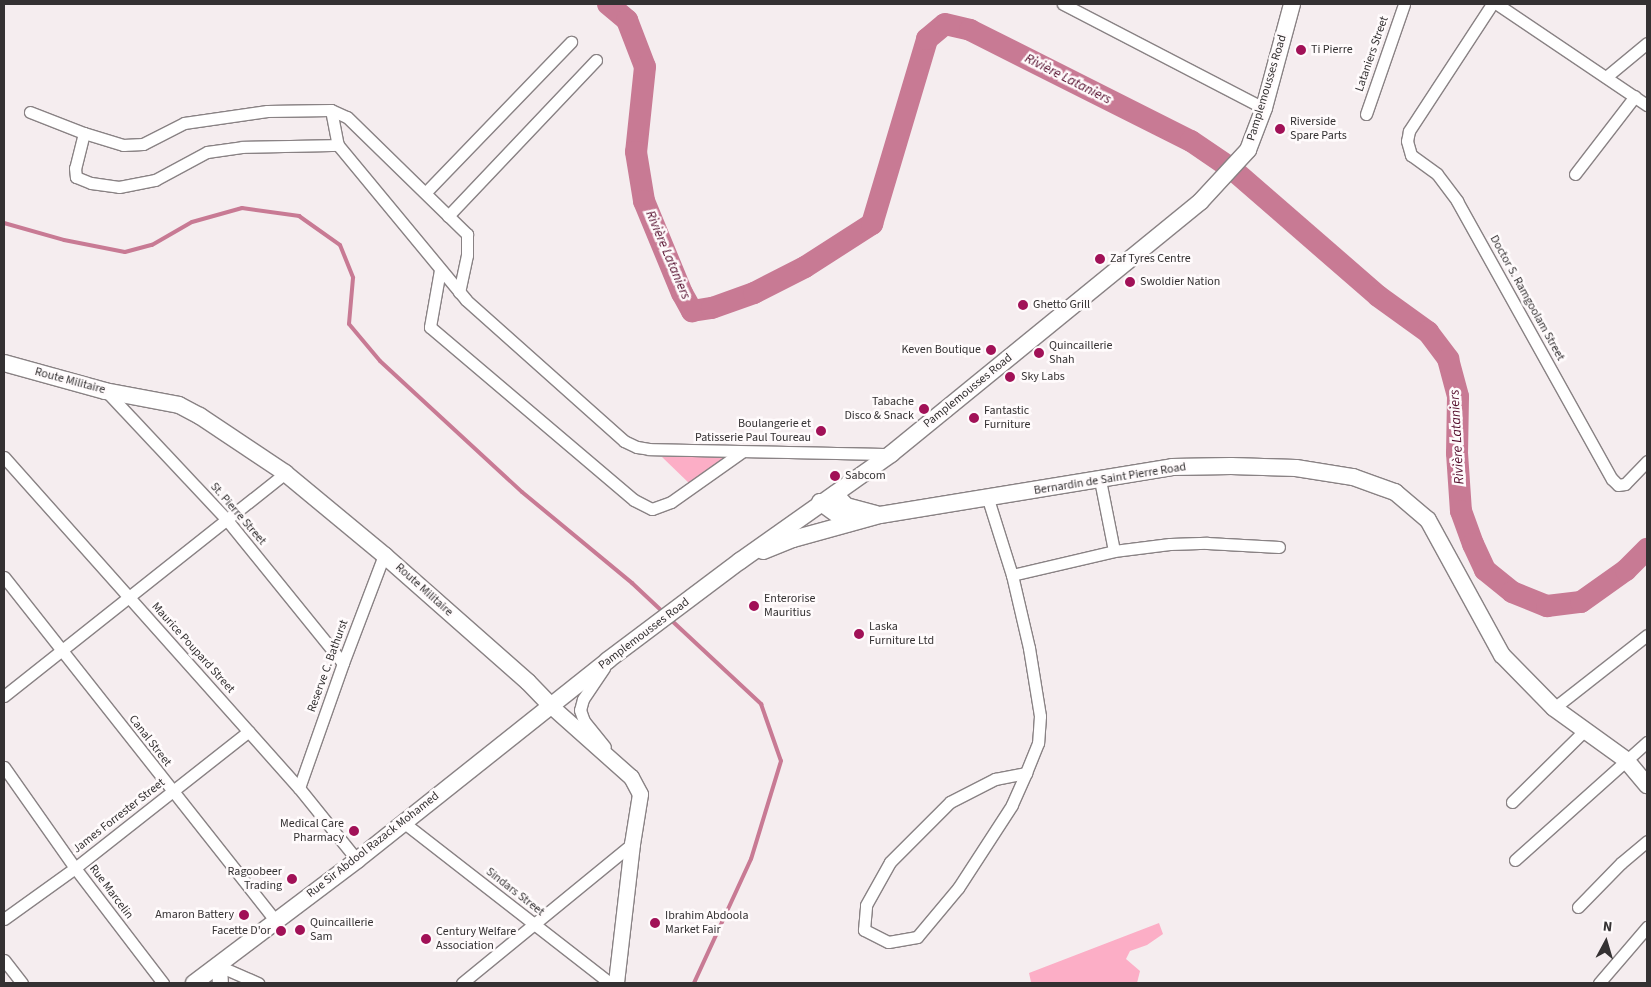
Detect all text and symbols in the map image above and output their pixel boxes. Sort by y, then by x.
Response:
street label: Lataniers Street [1352,14,1392,94]
street label: Pamplemousses Road [1244,33,1290,143]
place label: Ti Pierre [1311,43,1353,57]
marker: Ti Pierre [1295,44,1307,56]
water label: Rivière Lataniers [1022,50,1114,108]
place label: Riverside Spare Parts [1290,115,1347,143]
marker: Riverside Spare Parts [1274,123,1286,135]
water label: Rivière Lataniers [642,208,694,302]
street label: Doctor S. Ramgoolam Street [1486,233,1568,363]
place label: Zaf Tyres Centre [1110,252,1191,266]
marker: Zaf Tyres Centre [1094,253,1106,265]
place label: Swoldier Nation [1140,275,1220,289]
marker: Swoldier Nation [1124,276,1136,288]
place label: Ghetto Grill [1033,298,1090,312]
marker: Ghetto Grill [1017,299,1029,311]
place label: Quincaillerie Shah [1049,339,1113,367]
place label: Keven Boutique [901,343,981,357]
marker: Keven Boutique [985,344,997,356]
marker: Quincaillerie Shah [1033,347,1045,359]
street label: Pamplemousses Road [921,351,1015,431]
street label: Route Militaire [33,365,107,397]
marker: Sky Labs [1003,370,1017,384]
place label: Sky Labs [1021,370,1065,384]
water label: Rivière Lataniers [1446,389,1468,485]
place label: Tabache Disco & Snack [844,395,914,423]
marker: Tabache Disco & Snack [918,403,930,415]
place label: Fantastic Furniture [984,404,1031,432]
marker: Fantastic Furniture [968,412,980,424]
place label: Boulangerie et Patisserie Paul Toureau [695,417,811,445]
marker: Boulangerie et Patisserie Paul Toureau [815,425,827,437]
street label: Bernardin de Saint Pierre Road [1033,460,1187,498]
place label: Sabcom [845,469,886,483]
marker: Sabcom [829,470,841,482]
street label: St. Pierre Street [207,480,269,548]
street label: Route Militaire [392,560,456,620]
place label: Enterorise Mauritius [764,592,815,620]
street label: Pamplemousses Road [596,595,692,673]
street label: Maurice Poupard Street [148,600,238,696]
marker: Enterorise Mauritius [748,600,760,612]
street label: Reserve C. Bathurst [305,618,351,714]
place label: Laska Furniture Ltd [869,620,934,648]
marker: Laska Furniture Ltd [853,628,865,640]
street label: Canal Street [126,713,174,769]
street label: James Forrester Street [70,776,168,856]
street label: Rue Sir Abdool Razack Mohamed [304,789,442,901]
place label: Medical Care Pharmacy [280,817,344,845]
marker: Medical Care Pharmacy [348,825,360,837]
street label: Rue Marcelin [86,862,136,922]
place label: Ragoobeer Trading [228,865,282,893]
street label: Sindars Street [483,865,547,919]
marker: Ragoobeer Trading [286,873,298,885]
place label: Amaron Battery [155,908,234,922]
marker: Amaron Battery [238,909,250,921]
place label: Ibrahim Abdoola Market Fair [665,909,748,937]
place label: Quincaillerie Sam [310,916,374,944]
marker: Ibrahim Abdoola Market Fair [649,917,661,929]
north arrow [1581,917,1631,967]
text: N [1602,917,1613,938]
place label: Facette D'or [212,924,271,938]
marker: Quincaillerie Sam [294,924,306,936]
marker: Facette D'or [275,925,287,937]
place label: Century Welfare Association [436,925,516,953]
marker: Century Welfare Association [420,933,432,945]

